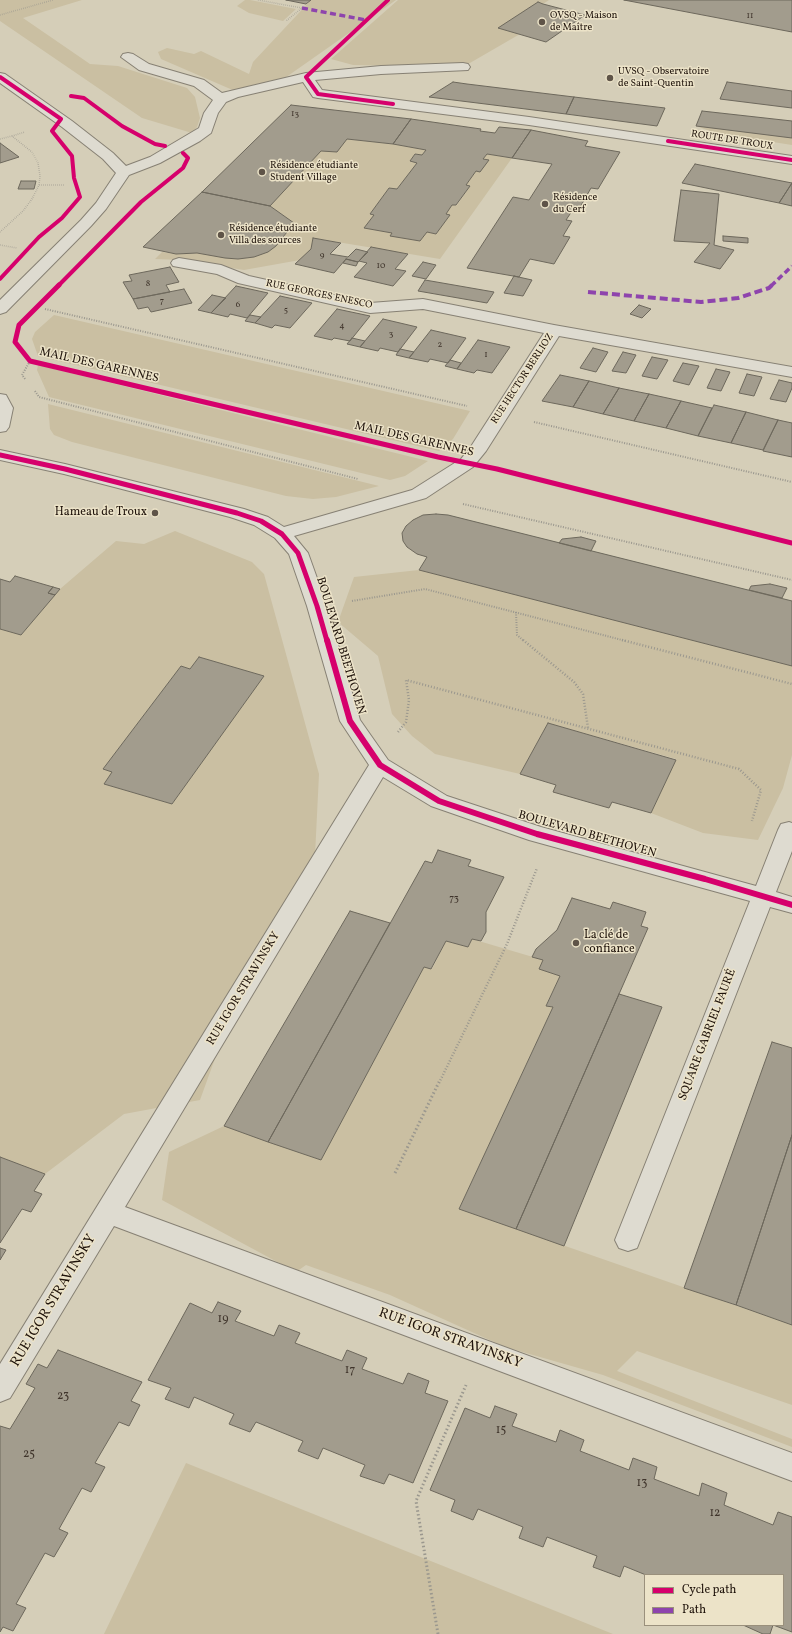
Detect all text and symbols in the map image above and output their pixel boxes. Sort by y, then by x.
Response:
place label: OVSQ - Maison de Maître [550,10,618,34]
house number: 11 [747,11,753,21]
marker: OVSQ - Maison de Maître [537,17,547,27]
place label: UVSQ - Observatoire de Saint-Quentin [618,66,709,90]
marker: UVSQ - Observatoire de Saint-Quentin [605,73,615,83]
house number: 13 [291,109,299,119]
street label: ROUTE DE TROUX [690,129,774,153]
place label: Résidence étudiante Student Village [270,160,358,184]
marker: Résidence étudiante Student Village [257,167,267,177]
place label: Résidence du Cerf [553,192,597,216]
marker: Résidence du Cerf [540,199,550,209]
place label: Résidence étudiante Villa des sources [229,223,317,246]
marker: Résidence étudiante Villa des sources [216,230,226,240]
house number: 9 [320,251,324,261]
house number: 10 [377,261,385,271]
street label: RUE GEORGES ENESCO [265,278,373,312]
house number: 8 [146,279,150,289]
house number: 7 [160,296,164,306]
house number: 6 [236,300,240,310]
house number: 5 [284,305,288,315]
house number: 4 [339,321,345,331]
house number: 3 [389,329,393,339]
street label: RUE HECTOR BERLIOZ [489,332,557,426]
house number: 2 [438,340,442,350]
street label: MAIL DES GARENNES [38,345,160,387]
house number: 1 [484,350,488,360]
street label: MAIL DES GARENNES [353,419,475,461]
place label: Hameau de Troux [55,506,147,520]
marker: Hameau de Troux [150,508,160,518]
street label: BOULEVARD BEETHOVEN [312,576,368,716]
street label: BOULEVARD BEETHOVEN [516,808,658,862]
house number: 73 [449,893,459,905]
place label: La clé de confiance [584,929,635,957]
street label: RUE IGOR STRAVINSKY [204,930,284,1048]
marker: La clé de confiance [571,938,581,948]
street label: SQUARE GABRIEL FAURÉ [676,967,740,1103]
street label: RUE IGOR STRAVINSKY [8,1232,100,1370]
street label: RUE IGOR STRAVINSKY [376,1305,524,1373]
house number: 19 [218,1313,228,1327]
house number: 17 [345,1364,355,1378]
house number: 23 [57,1390,69,1404]
house number: 15 [496,1424,506,1438]
house number: 25 [23,1448,35,1462]
house number: 13 [637,1477,647,1491]
house number: 12 [709,1507,721,1521]
legend [644,1574,784,1626]
text: Cycle path [682,1582,737,1598]
text: Path [682,1602,706,1618]

